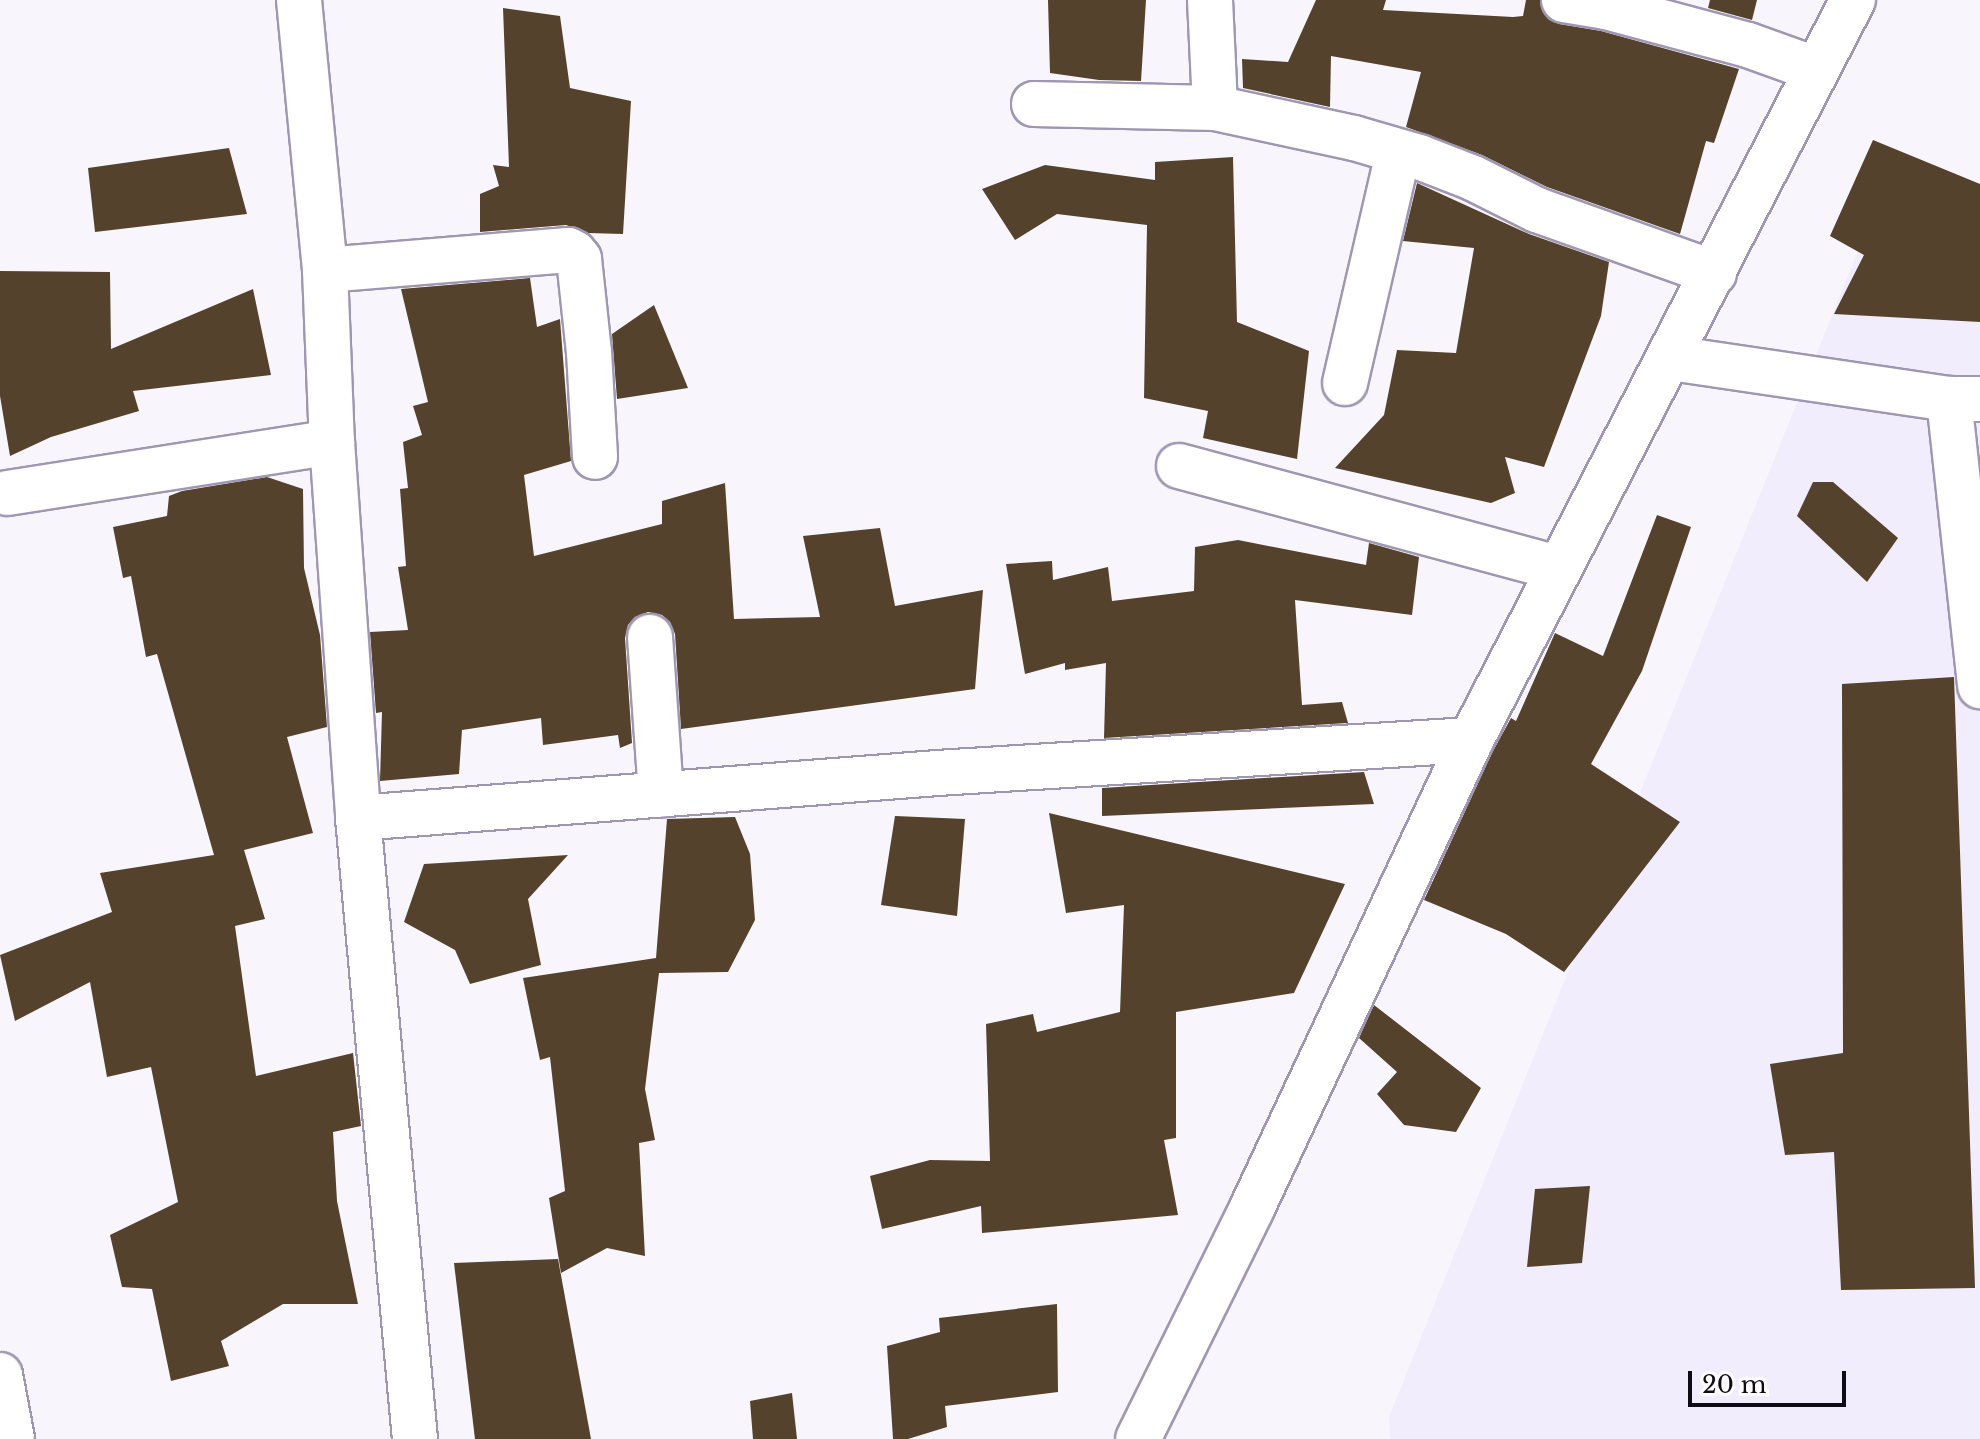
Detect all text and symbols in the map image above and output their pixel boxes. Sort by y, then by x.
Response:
scale bar [1692,1355,1850,1405]
text: 20 m [1702,1370,1767,1399]

